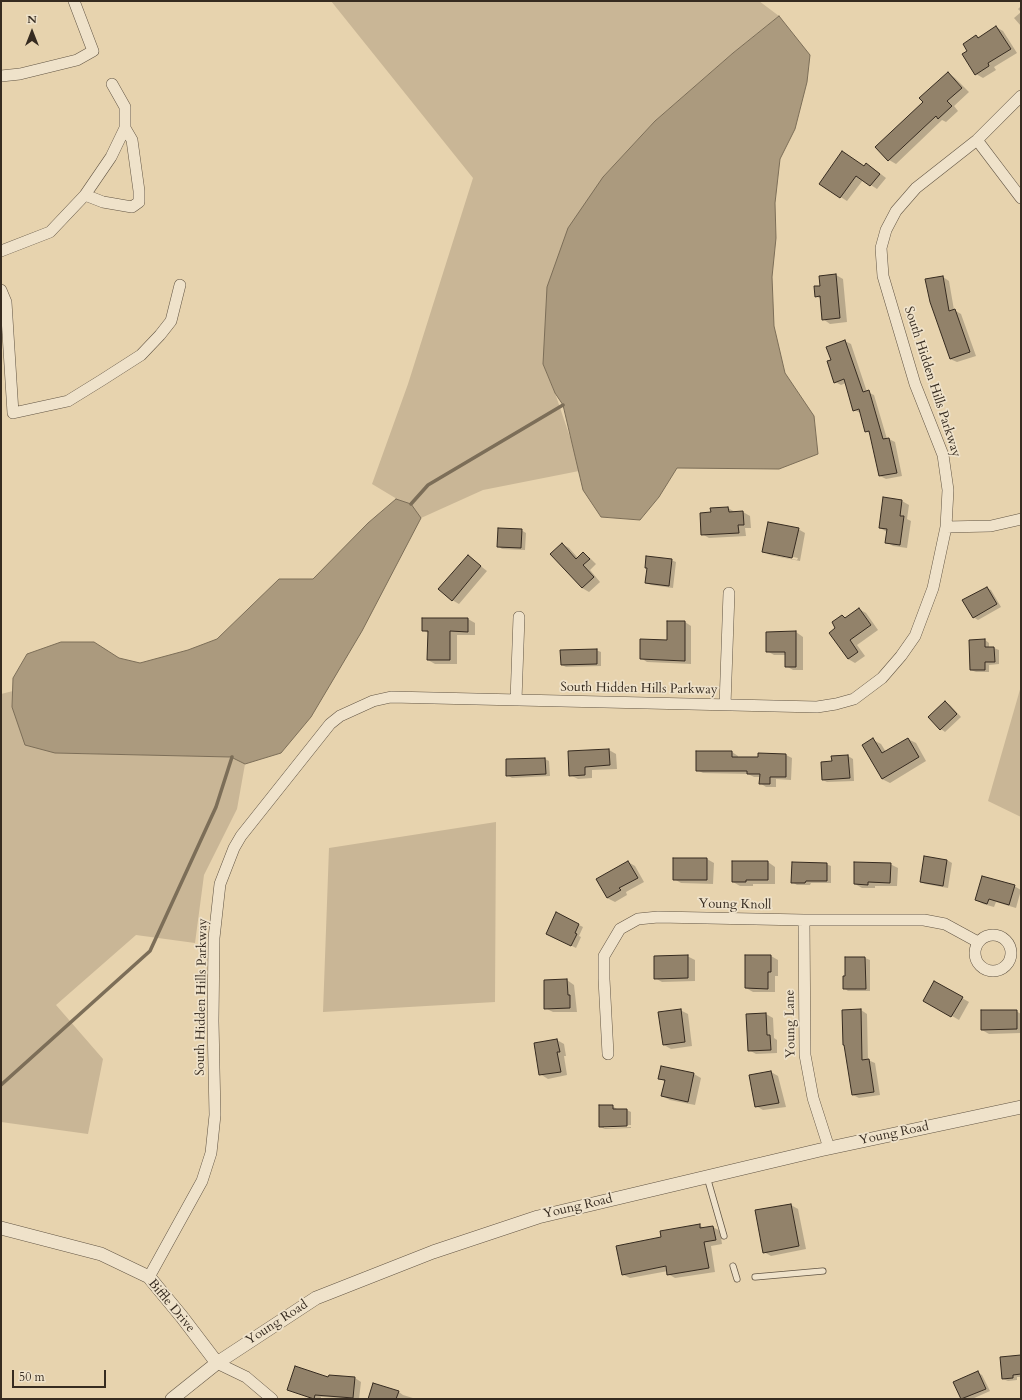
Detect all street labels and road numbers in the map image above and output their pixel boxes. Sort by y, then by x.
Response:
street label: South Hidden Hills Parkway [900,305,964,459]
street label: South Hidden Hills Parkway [560,680,718,698]
street label: Young Knoll [699,897,771,913]
street label: South Hidden Hills Parkway [193,918,211,1076]
street label: Young Lane [783,989,799,1059]
street label: Young Road [858,1119,930,1149]
street label: Young Road [542,1191,614,1223]
street label: Biffle Drive [144,1276,198,1336]
street label: Young Road [243,1297,311,1349]

